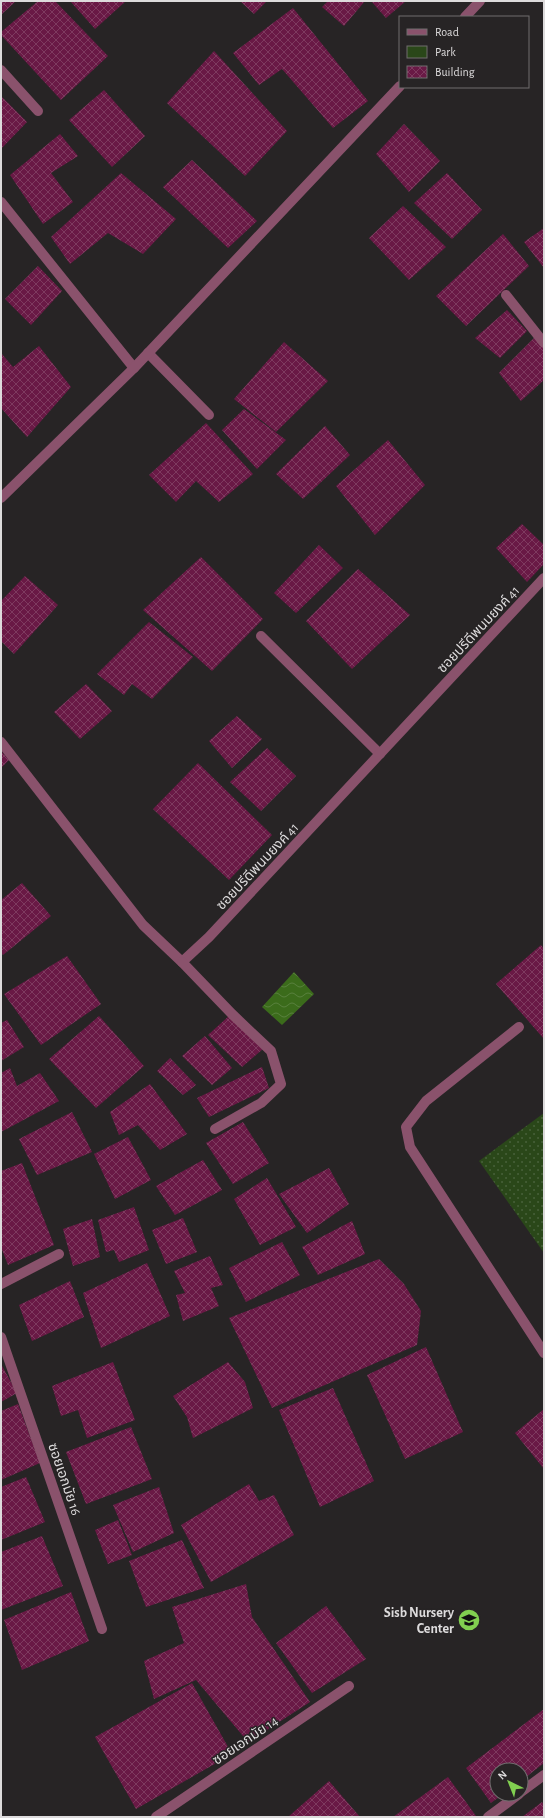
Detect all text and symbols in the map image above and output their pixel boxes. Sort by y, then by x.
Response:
legend [399,16,529,88]
text: Road [435,26,459,38]
text: Park [435,46,456,58]
text: Building [435,66,475,78]
street label: ซอยปรีดีพนมยงค์ 41 [434,583,522,676]
street label: ซอยปรีดีพนมยงค์ 41 [213,820,301,913]
street label: ซอยเอกมัย 16 [45,1441,84,1517]
place label: Sisb Nursery Center [384,1606,455,1636]
school or university icon: Sisb Nursery Center [456,1607,482,1633]
street label: ซอยเอกมัย 14 [210,1713,281,1768]
north arrow [489,1762,529,1802]
text: N [496,1768,509,1782]

